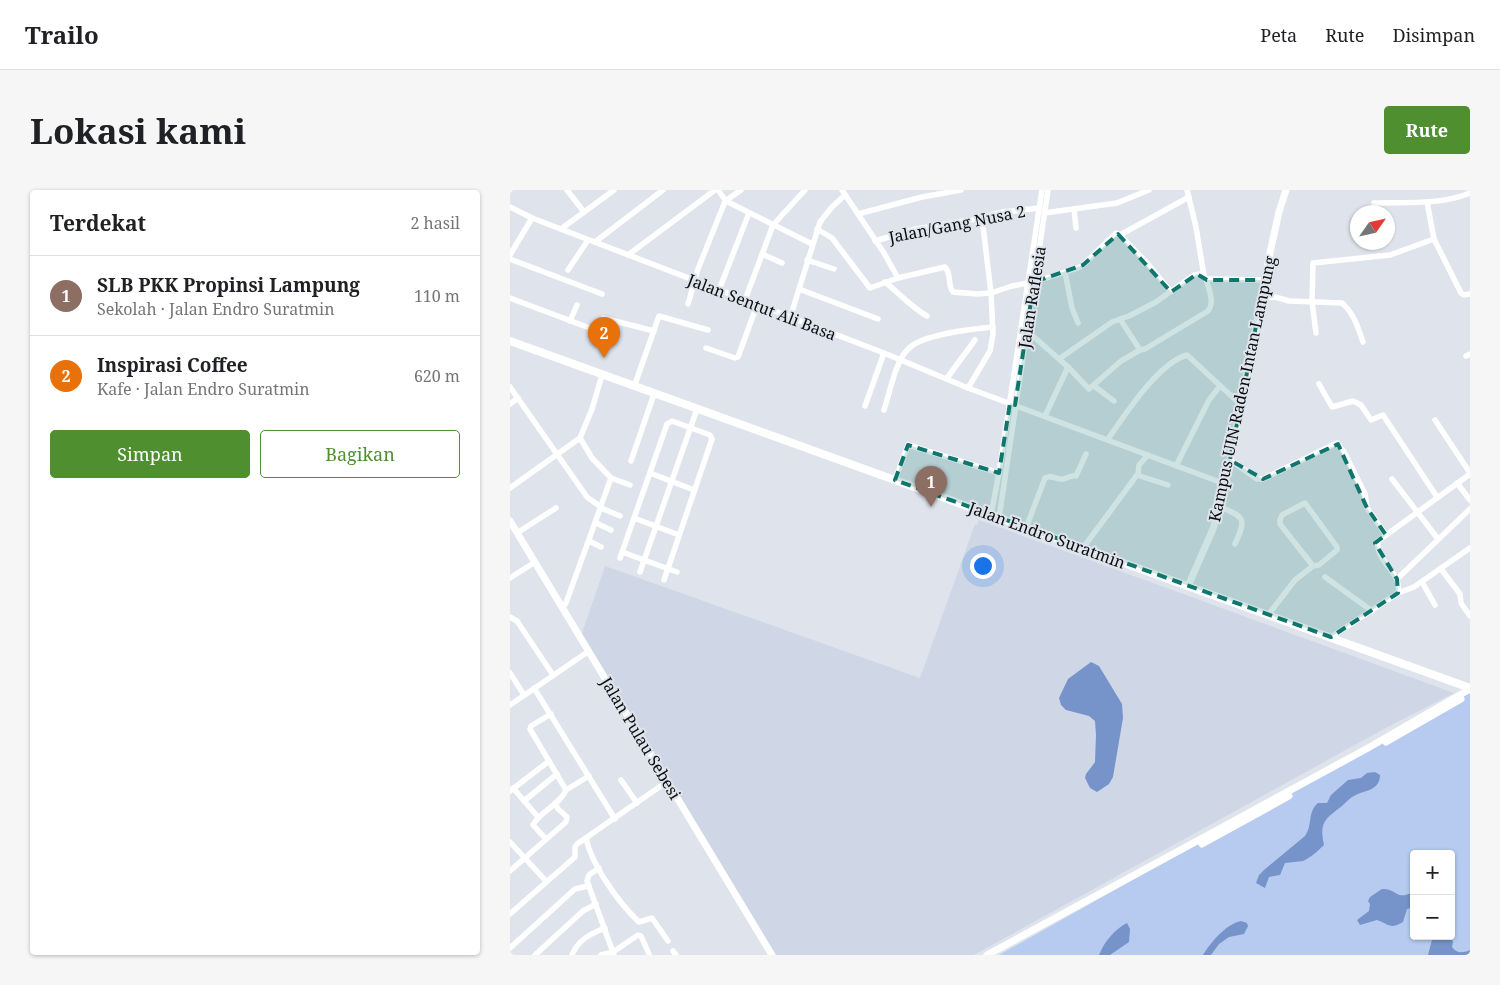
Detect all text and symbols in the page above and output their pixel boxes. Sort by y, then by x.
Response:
text: Trailo [25,18,99,51]
text: Peta [1260,23,1297,47]
text: Rute [1325,23,1364,47]
text: Disimpan [1392,23,1475,47]
button: Rute [1384,106,1470,154]
text: Lokasi kami [30,107,246,154]
street label: Jalan/Gang Nusa 2 [886,200,1027,248]
north arrow [1350,205,1395,250]
text: Terdekat [50,209,146,237]
text: 2 hasil [410,212,460,234]
street label: Jalan Raflesia [1013,244,1051,351]
street label: Kampus UIN Raden Intan Lampung [1203,254,1281,524]
street label: Jalan Sentut Ali Basa [684,268,839,346]
text: SLB PKK Propinsi Lampung [97,272,360,298]
text: 1 [61,285,71,307]
text: 110 m [414,285,460,307]
text: Sekolah · Jalan Endro Suratmin [97,298,334,320]
pin: 2 [588,317,620,358]
text: Inspirasi Coffee [97,352,248,378]
text: 2 [61,365,71,387]
text: 620 m [414,365,460,387]
text: Kafe · Jalan Endro Suratmin [97,378,309,400]
button: Simpan [50,430,250,478]
button: Bagikan [260,430,460,478]
pin: 1 [915,466,947,507]
street label: Jalan Endro Suratmin [965,496,1129,574]
your location [970,553,996,579]
street label: Jalan Pulau Sebesi [595,672,686,803]
map controls [1410,850,1455,940]
button: + [1410,850,1455,895]
button: − [1410,895,1455,940]

